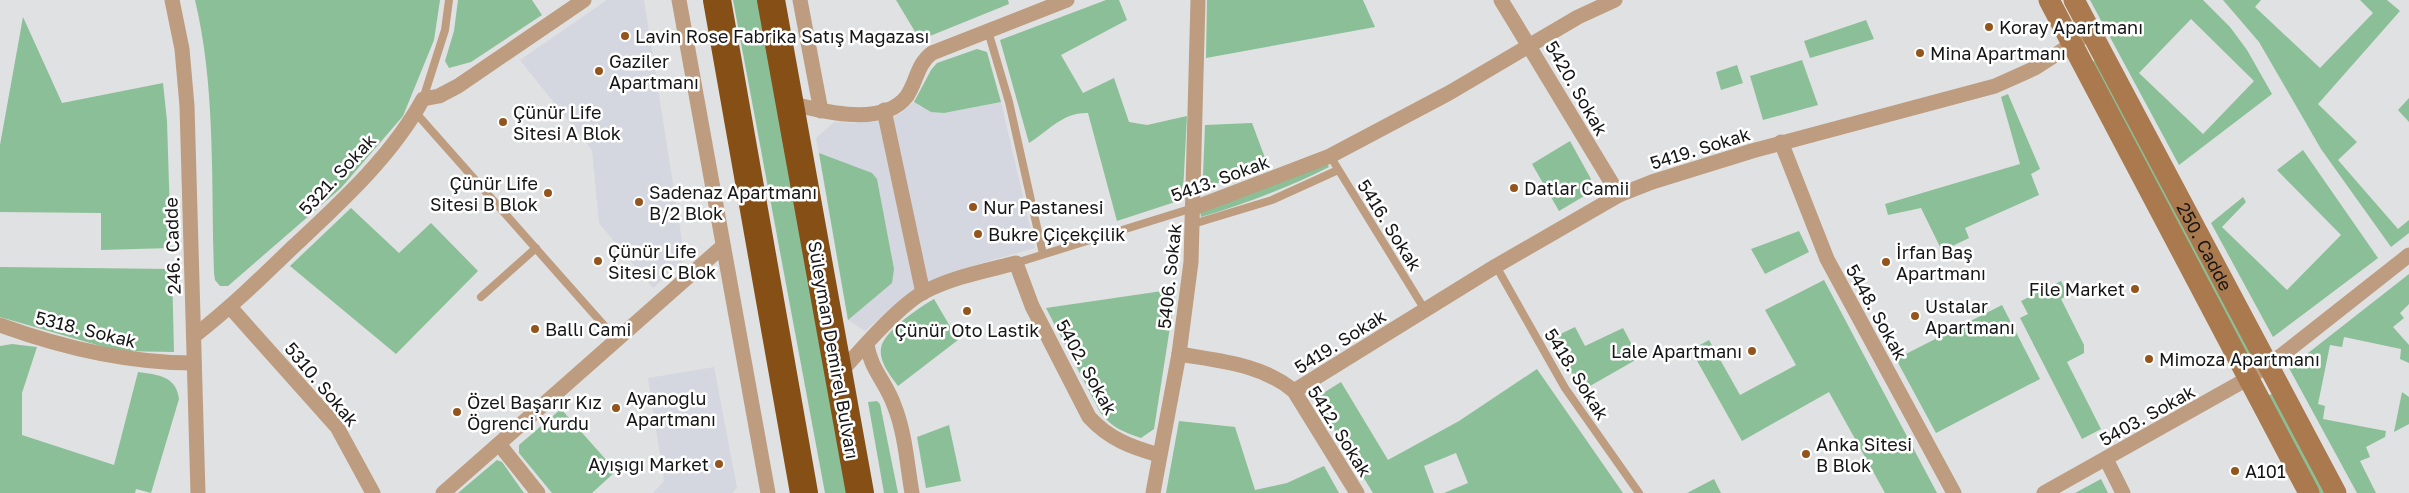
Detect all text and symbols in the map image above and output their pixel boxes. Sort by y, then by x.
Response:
place label: Koray Apartmanı [1999,16,2143,38]
marker: Koray Apartmanı [1983,21,1995,33]
place label: Lavin Rose Fabrika Satış Mağazası [635,25,929,47]
marker: Lavin Rose Fabrika Satış Mağazası [619,30,631,42]
street label: 5420. Sokak [1541,37,1613,139]
place label: Mina Apartmanı [1930,42,2066,64]
marker: Mina Apartmanı [1914,47,1926,59]
place label: Gaziler Apartmanı [609,50,699,93]
marker: Gaziler Apartmanı [593,65,605,77]
place label: Çünür Life Sitesi A Blok [513,101,621,144]
marker: Çünür Life Sitesi A Blok [497,116,509,128]
street label: 5419. Sokak [1647,122,1753,174]
street label: 5321. Sokak [294,129,380,219]
street label: 5413. Sokak [1168,150,1272,206]
place label: Çünür Life Sitesi B Blok [430,172,538,215]
street label: 5416. Sokak [1353,175,1427,275]
place label: Datlar Camii [1524,177,1629,199]
place label: Sadenaz Apartmanı B/2 Blok [649,181,817,224]
marker: Datlar Camii [1508,182,1520,194]
marker: Çünür Life Sitesi B Blok [542,187,554,199]
marker: Sadenaz Apartmanı B/2 Blok [633,196,645,208]
place label: Nur Pastanesi [983,196,1104,218]
street label: 246. Cadde [159,197,185,295]
street label: 250. Cadde [2172,198,2237,294]
marker: Nur Pastanesi [967,201,979,213]
street label: 5406. Sokak [1153,222,1185,330]
place label: Bukre Çiçekçilik [988,223,1125,245]
marker: Bukre Çiçekçilik [972,228,984,240]
street label: Süleyman Demirel Bulvarı [804,239,864,461]
place label: Çünür Life Sitesi C Blok [608,240,716,283]
place label: İrfan Baş Apartmanı [1896,241,1986,284]
marker: Çünür Life Sitesi C Blok [592,255,604,267]
marker: İrfan Baş Apartmanı [1880,256,1892,268]
street label: 5448. Sokak [1842,260,1912,364]
place label: File Market [2029,278,2125,300]
marker: File Market [2129,283,2141,295]
place label: Ustalar Apartmanı [1925,295,2015,338]
street label: 5419. Sokak [1290,304,1390,378]
marker: Çünür Oto Lastik [961,305,973,317]
street label: 5318. Sokak [33,306,139,352]
marker: Ustalar Apartmanı [1909,310,1921,322]
street label: 5402. Sokak [1052,315,1122,419]
place label: Ballı Cami [545,318,631,340]
place label: Çünür Oto Lastik [895,319,1039,341]
marker: Ballı Cami [529,323,541,335]
street label: 5418. Sokak [1540,324,1614,424]
street label: 5310. Sokak [280,337,364,431]
place label: Lale Apartmanı [1611,340,1742,362]
marker: Lale Apartmanı [1746,345,1758,357]
place label: Mimoza Apartmanı [2159,348,2320,370]
marker: Mimoza Apartmanı [2143,353,2155,365]
street label: 5403. Sokak [2095,380,2199,450]
street label: 5412. Sokak [1303,381,1377,481]
place label: Ayanoğlu Apartmanı [626,387,716,430]
place label: Özel Başarır Kız Öğrenci Yurdu [467,391,602,434]
marker: Ayanoğlu Apartmanı [610,402,622,414]
marker: Özel Başarır Kız Öğrenci Yurdu [451,406,463,418]
place label: Anka Sitesi B Blok [1816,433,1912,476]
marker: Anka Sitesi B Blok [1800,448,1812,460]
place label: Ayışığı Market [588,453,709,475]
marker: Ayışığı Market [713,458,725,470]
place label: A101 [2245,460,2286,482]
marker: A101 [2229,465,2241,477]

